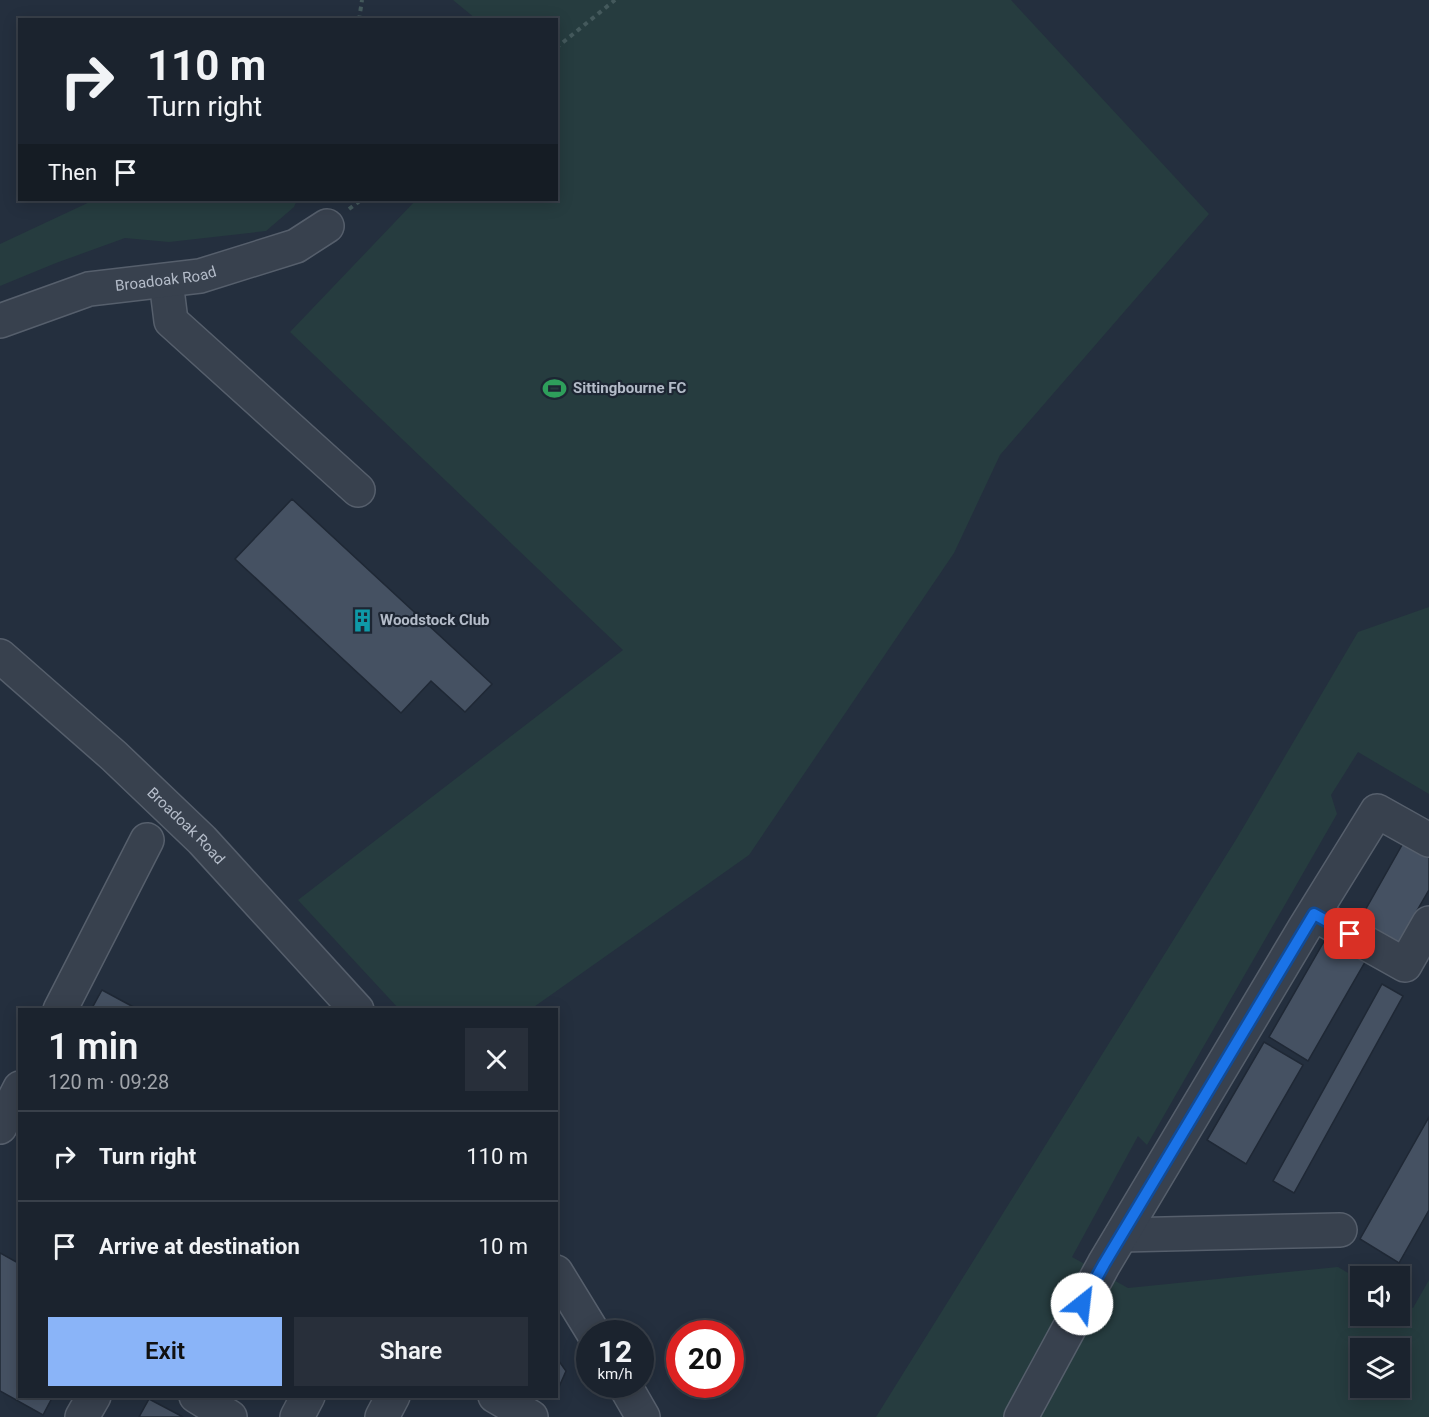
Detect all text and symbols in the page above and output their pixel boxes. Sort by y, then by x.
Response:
text: 110 m [147,41,266,90]
icon: right [48,42,126,120]
text: Turn right [147,91,262,123]
icon: arrive [109,156,142,189]
text: Then [48,160,97,185]
street label: Broadoak Road [114,262,219,295]
sports icon: Sittingbourne FC [542,375,568,401]
place label: Sittingbourne FC [573,379,687,397]
building icon: Woodstock Club [349,607,375,633]
place label: Woodstock Club [380,611,490,629]
street label: Broadoak Road [143,784,229,868]
pin [1324,908,1375,959]
icon: arrive [1333,917,1366,950]
text: 1 min [48,1026,138,1068]
button: close [465,1028,528,1091]
text: 120 m · 09:28 [48,1070,169,1094]
icon: right [48,1140,81,1173]
text: Turn right [99,1144,196,1169]
text: 110 m [466,1144,528,1169]
icon: arrive [48,1230,81,1263]
text: Arrive at destination [99,1234,300,1259]
text: 10 m [479,1234,528,1259]
map controls [1350,1266,1410,1398]
button: sound [1350,1266,1410,1326]
position arrow [1050,1272,1114,1336]
button: Exit [48,1317,282,1386]
button: Share [294,1317,528,1386]
speed limit sign: 20 [666,1320,744,1398]
text: 12 [598,1334,632,1369]
button: layers [1350,1338,1410,1398]
text: km/h [597,1365,633,1383]

